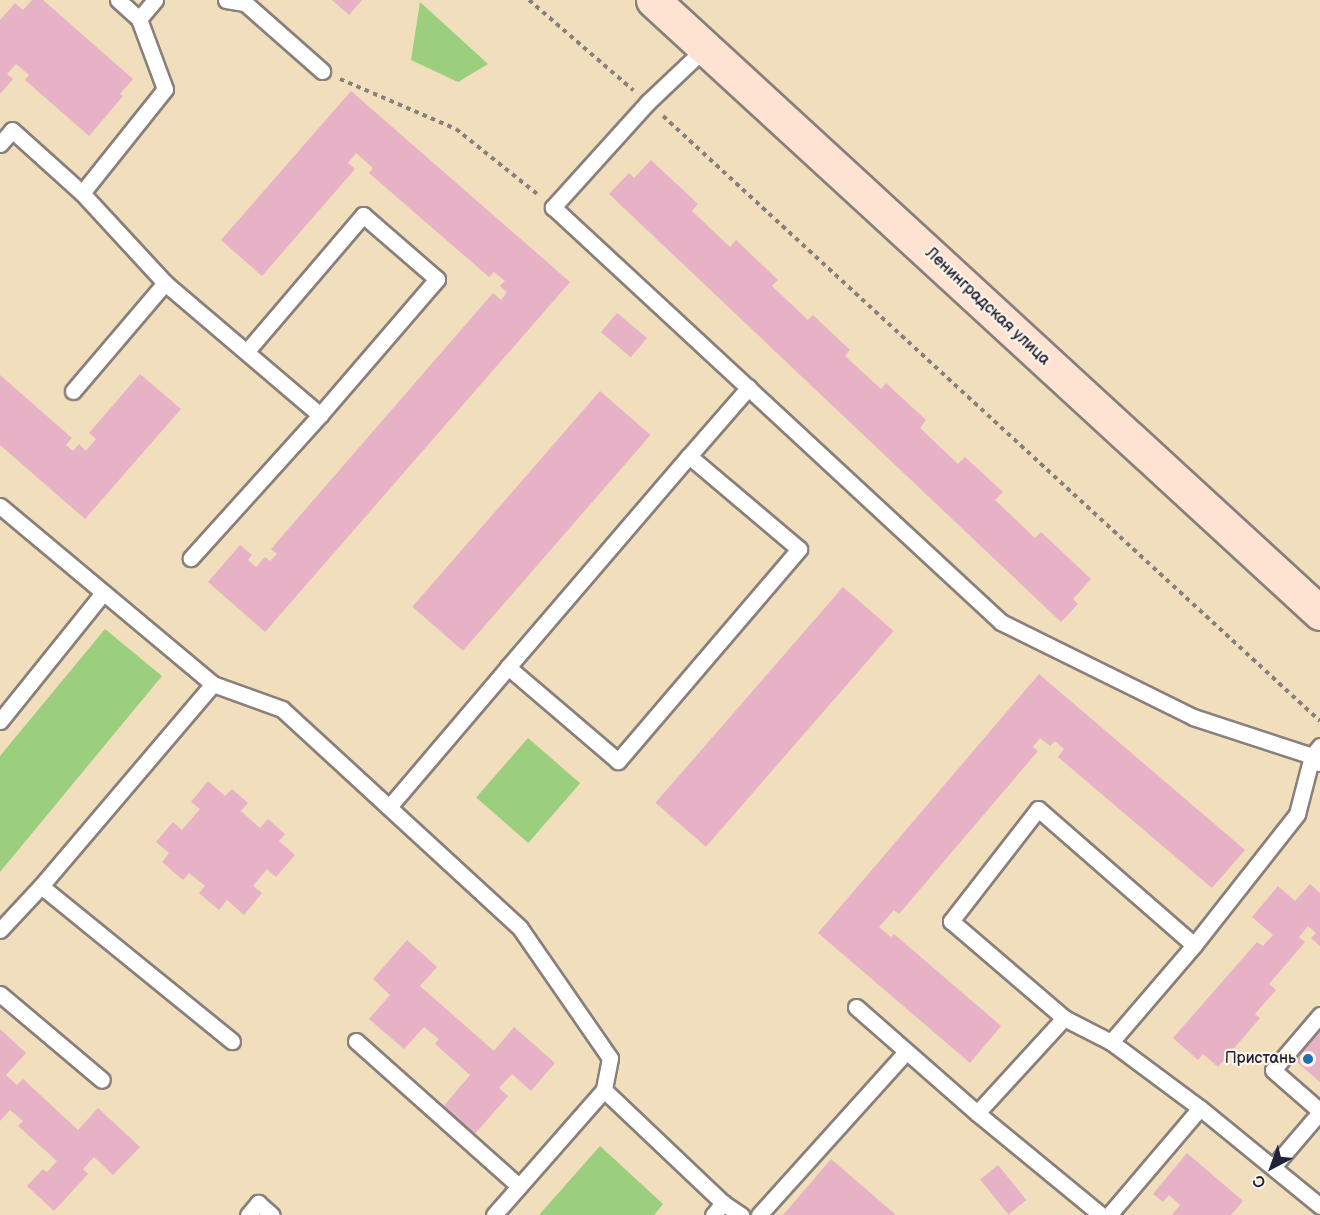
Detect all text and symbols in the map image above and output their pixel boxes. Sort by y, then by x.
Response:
street label: Ленинградская улица [921,244,1053,370]
place label: Пристань [1225,1049,1296,1069]
marker: Пристань [1301,1052,1315,1066]
north arrow [1242,1137,1302,1197]
text: С [1249,1170,1270,1192]

